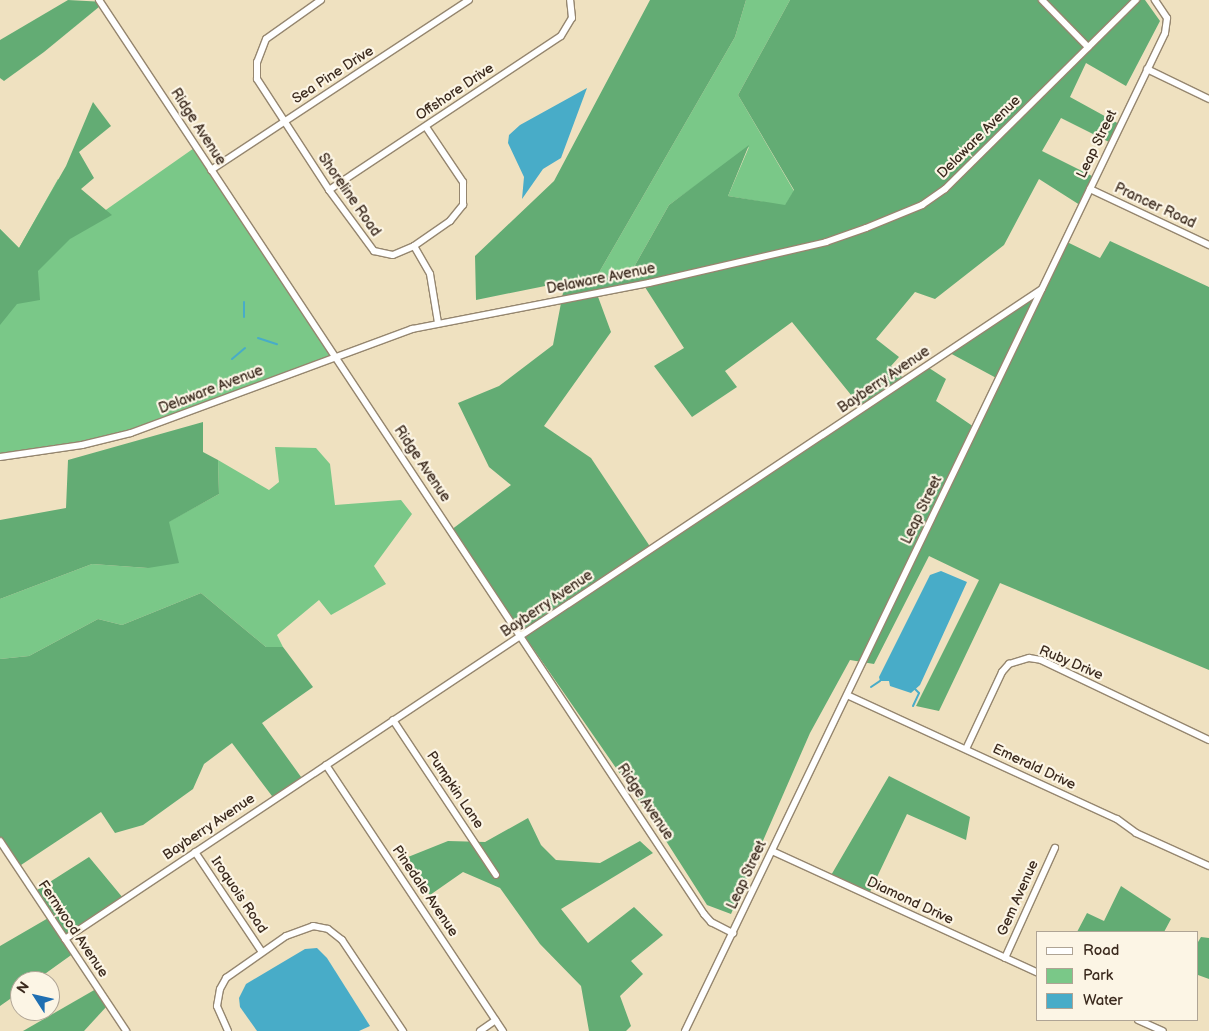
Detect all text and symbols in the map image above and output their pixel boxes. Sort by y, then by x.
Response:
street label: Sea Pine Drive [289,43,377,107]
street label: Offshore Drive [413,60,497,124]
street label: Ridge Avenue [167,85,229,169]
street label: Delaware Avenue [934,92,1024,182]
street label: Leap Street [1073,107,1121,181]
street label: Shoreline Road [314,150,384,240]
street label: Prancer Road [1112,180,1198,232]
street label: Delaware Avenue [545,260,657,298]
street label: Bayberry Avenue [835,343,933,417]
street label: Delaware Avenue [156,362,266,418]
street label: Ridge Avenue [390,423,454,505]
street label: Leap Street [898,473,946,547]
street label: Bayberry Avenue [498,567,596,641]
street label: Ruby Drive [1036,642,1106,684]
street label: Emerald Drive [990,740,1078,794]
street label: Pumpkin Lane [423,748,487,832]
street label: Ridge Avenue [613,761,677,843]
street label: Bayberry Avenue [160,790,258,864]
street label: Leap Street [724,838,770,912]
street label: Pinedale Avenue [388,842,462,940]
street label: Iroquois Road [207,853,271,937]
street label: Gem Avenue [994,858,1042,938]
street label: Diamond Drive [864,874,956,928]
street label: Fernwood Avenue [34,877,112,981]
legend [1036,931,1199,1021]
text: Road [1083,941,1119,960]
text: Park [1083,966,1113,985]
north arrow [10,971,60,1021]
text: N [13,979,33,997]
text: Water [1083,991,1123,1010]

